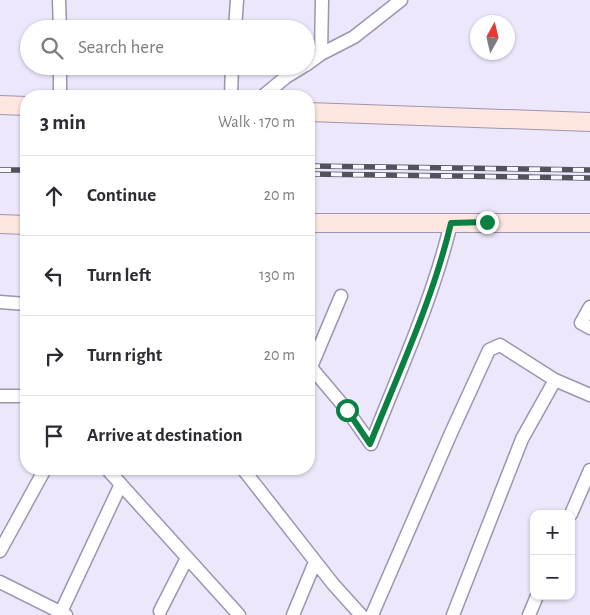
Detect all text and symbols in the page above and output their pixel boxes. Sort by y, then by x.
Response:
north arrow [470,15,515,60]
search box [20,20,315,75]
icon: search [38,34,66,62]
text: Search here [78,38,164,57]
text: 3 min [40,112,86,133]
text: Walk · 170 m [218,114,295,130]
icon: ahead [40,182,68,210]
text: Continue [87,186,156,205]
text: 20 m [264,187,295,203]
route end [476,211,499,234]
icon: left [40,262,68,290]
text: Turn left [87,266,151,285]
text: 130 m [259,267,295,283]
icon: right [40,342,68,370]
text: Turn right [87,346,162,365]
text: 20 m [264,347,295,363]
route start [336,399,359,422]
icon: arrive [40,422,68,450]
text: Arrive at destination [87,426,243,445]
map controls [530,510,575,600]
button: + [530,510,575,555]
button: − [530,555,575,600]

